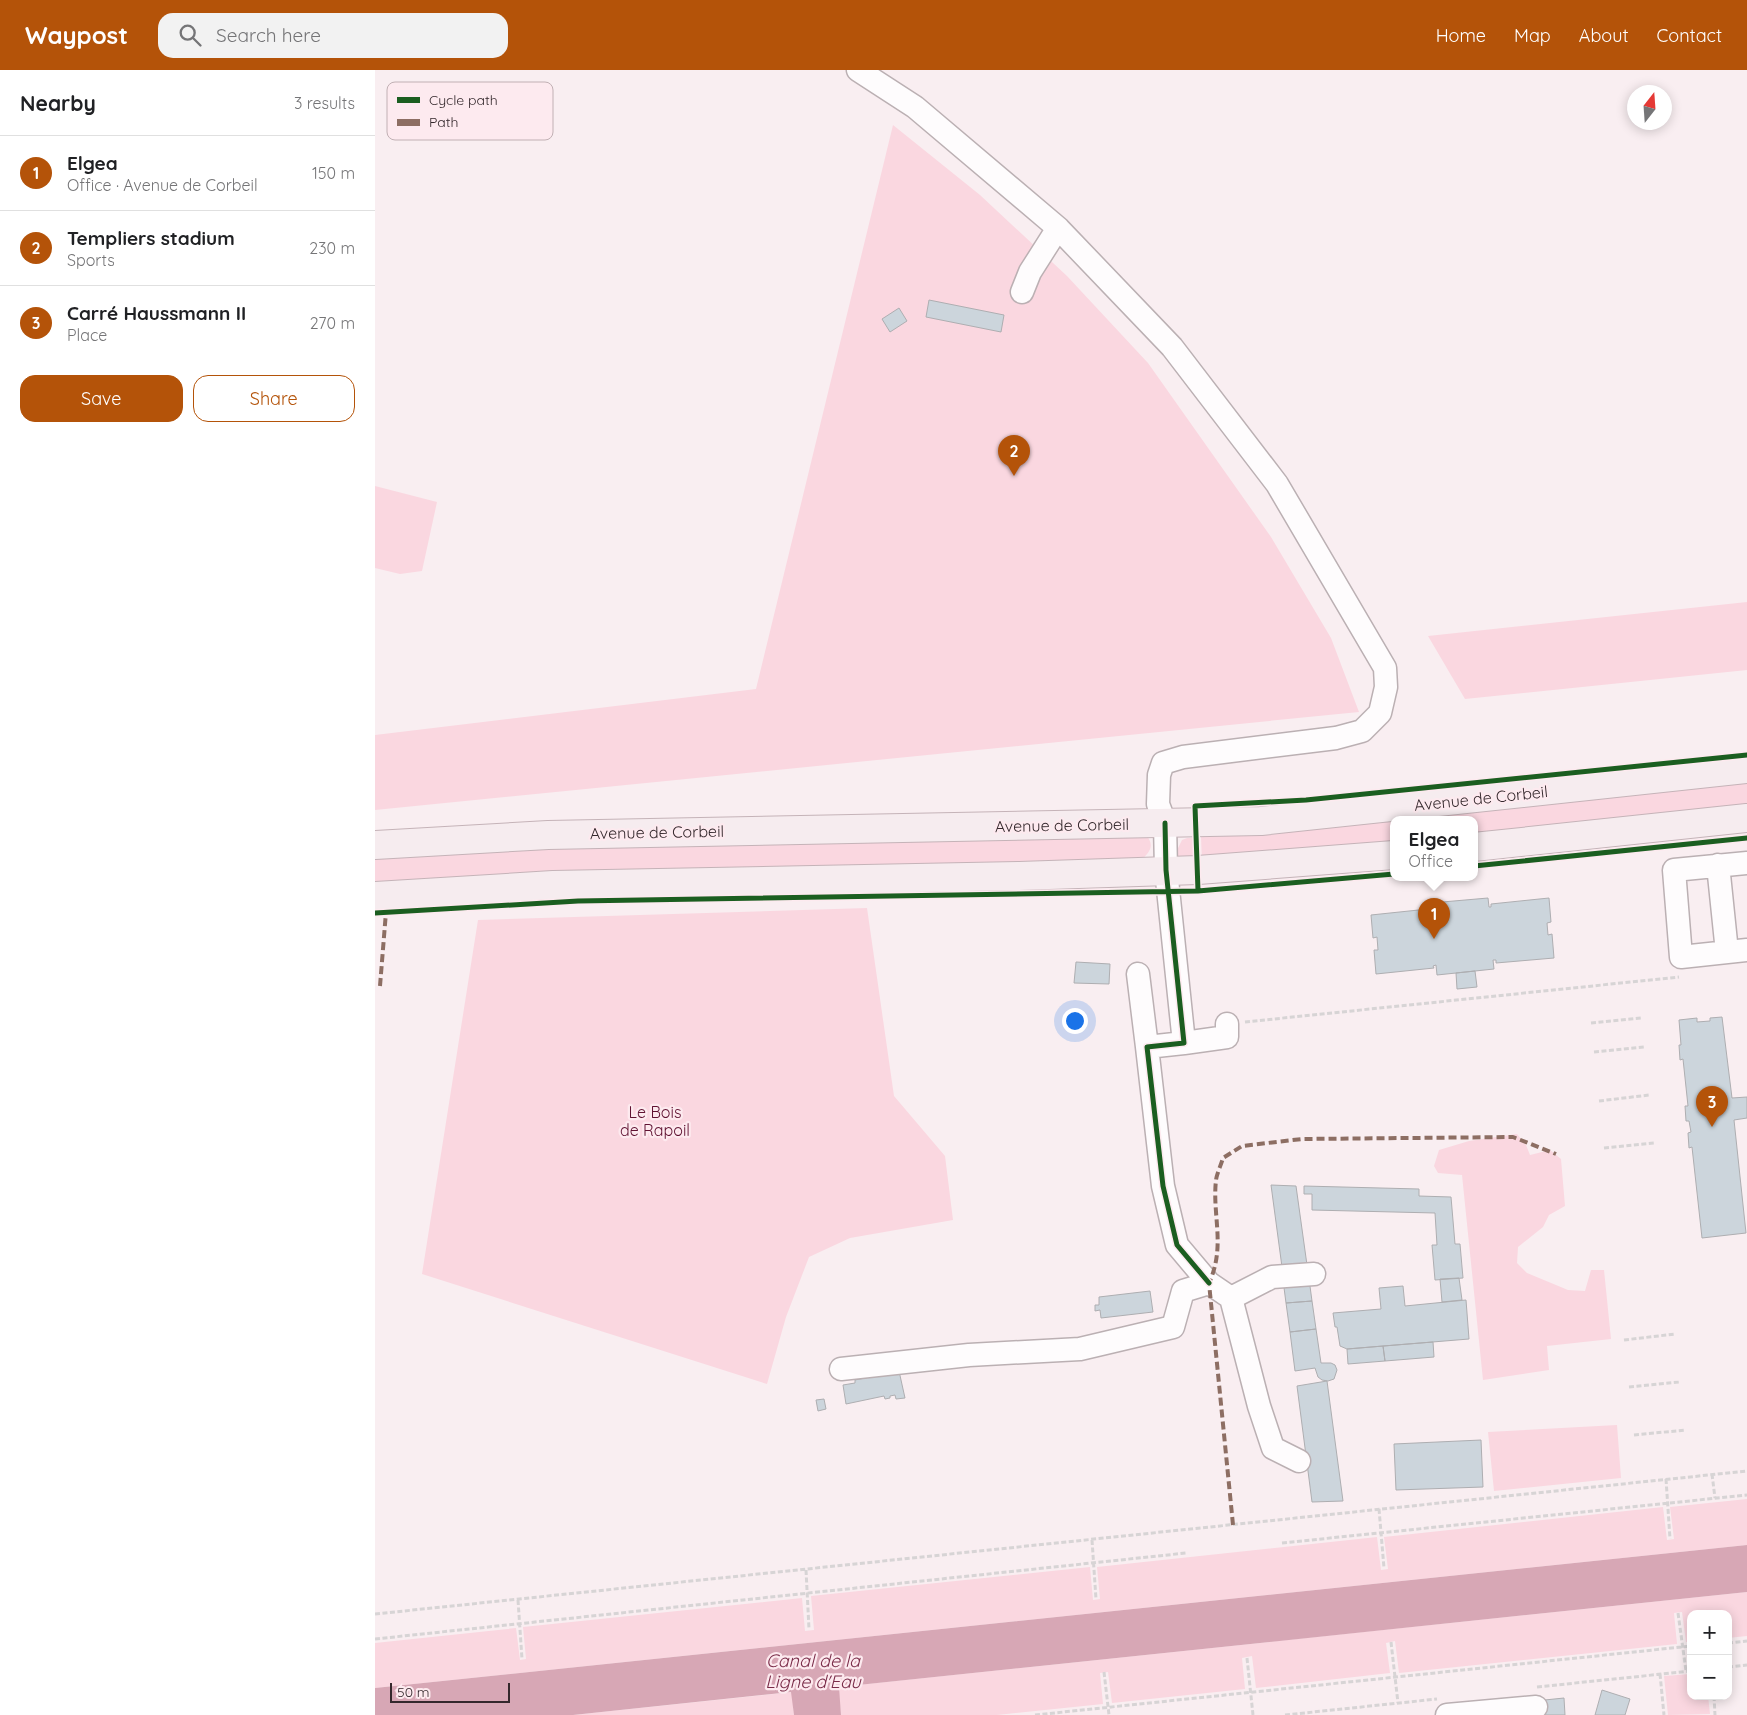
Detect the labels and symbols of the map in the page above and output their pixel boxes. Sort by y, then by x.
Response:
legend [387,82,553,140]
north arrow [1627,85,1672,130]
text: Cycle path [429,91,498,109]
text: Path [429,113,458,131]
pin: 2 [998,435,1030,476]
street label: Avenue de Corbeil [1413,781,1549,815]
street label: Avenue de Corbeil [995,814,1129,836]
street label: Avenue de Corbeil [590,821,724,843]
pin: 1 [1418,898,1450,939]
your location [1062,1008,1088,1034]
pin: 3 [1696,1086,1728,1127]
park label: Le Bois de Rapoil [620,1102,690,1140]
water label: Canal de la Ligne d'Eau [765,1649,863,1693]
scale bar [390,1680,510,1703]

